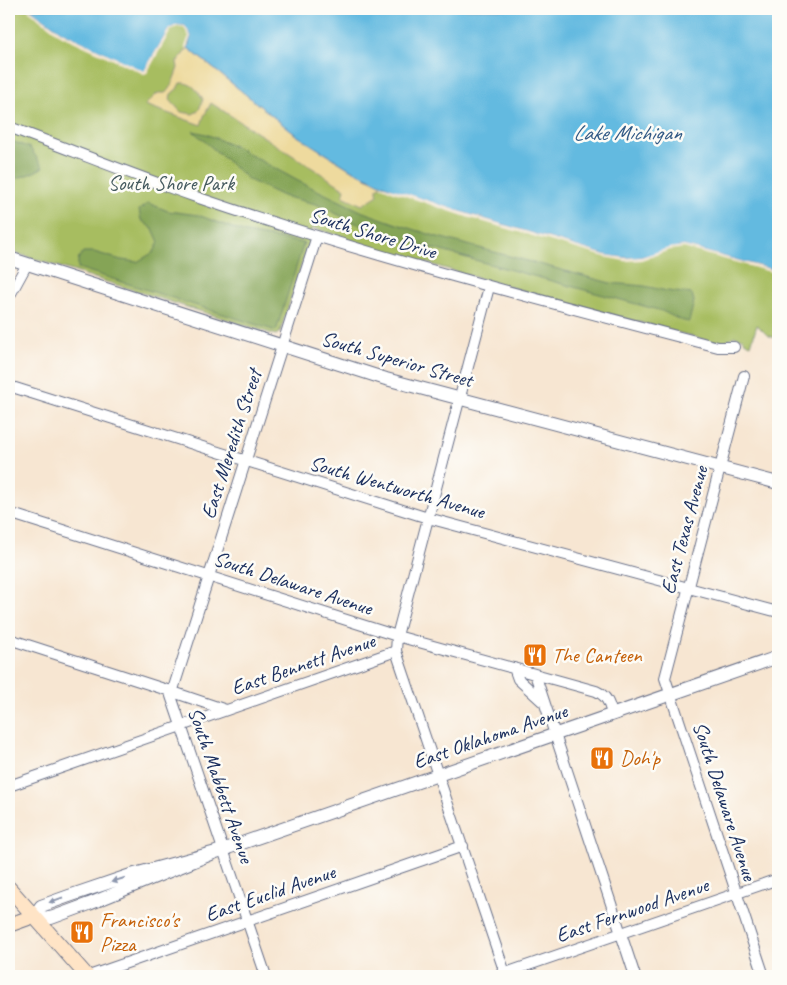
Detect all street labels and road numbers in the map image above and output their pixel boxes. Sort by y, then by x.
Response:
street label: South Shore Drive [307,201,440,265]
street label: South Superior Street [318,325,478,394]
street label: East Meredith Street [195,363,268,522]
street label: South Wentworth Avenue [306,450,489,525]
street label: East Texas Avenue [654,462,714,597]
street label: South Delaware Avenue [210,545,377,621]
street label: East Bennett Avenue [228,627,379,701]
street label: East Oklahoma Avenue [410,697,571,774]
street label: South Mabbett Avenue [182,704,261,868]
street label: South Delaware Avenue [687,718,763,885]
street label: East Euclid Avenue [202,858,339,927]
street label: East Fernwood Avenue [552,871,714,948]

